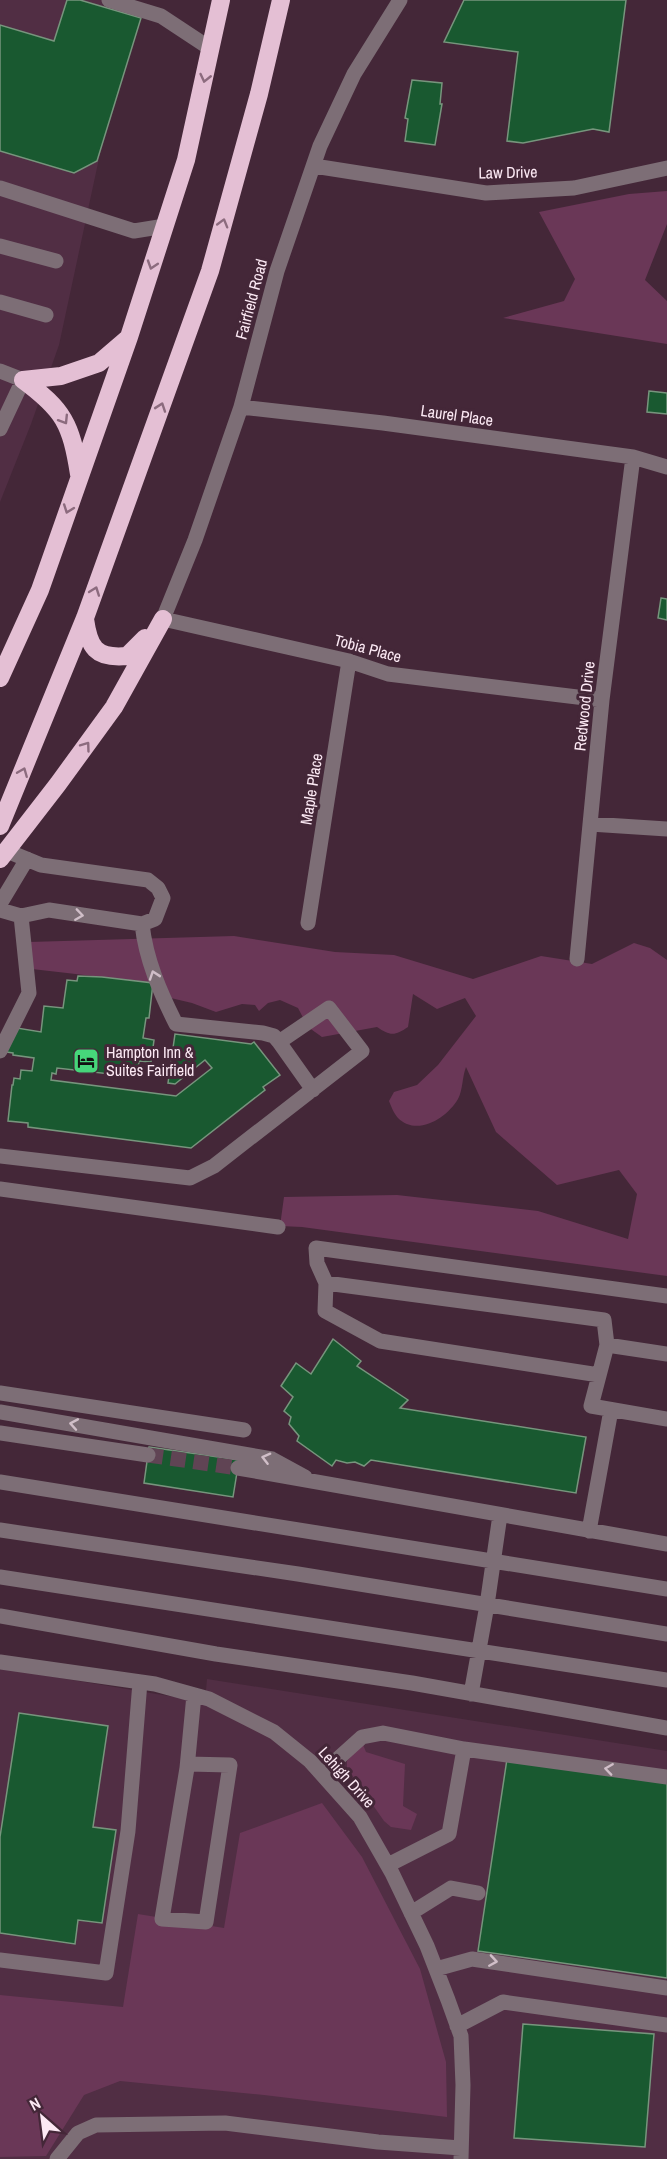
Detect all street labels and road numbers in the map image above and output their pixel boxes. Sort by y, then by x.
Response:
street label: Law Drive [478,160,538,184]
street label: Fairfield Road [230,256,272,342]
street label: Laurel Place [419,399,495,431]
street label: Tobia Place [332,629,404,667]
street label: Redwood Drive [568,660,600,752]
street label: Maple Place [294,752,328,826]
street label: Lehigh Drive [314,1742,380,1812]

